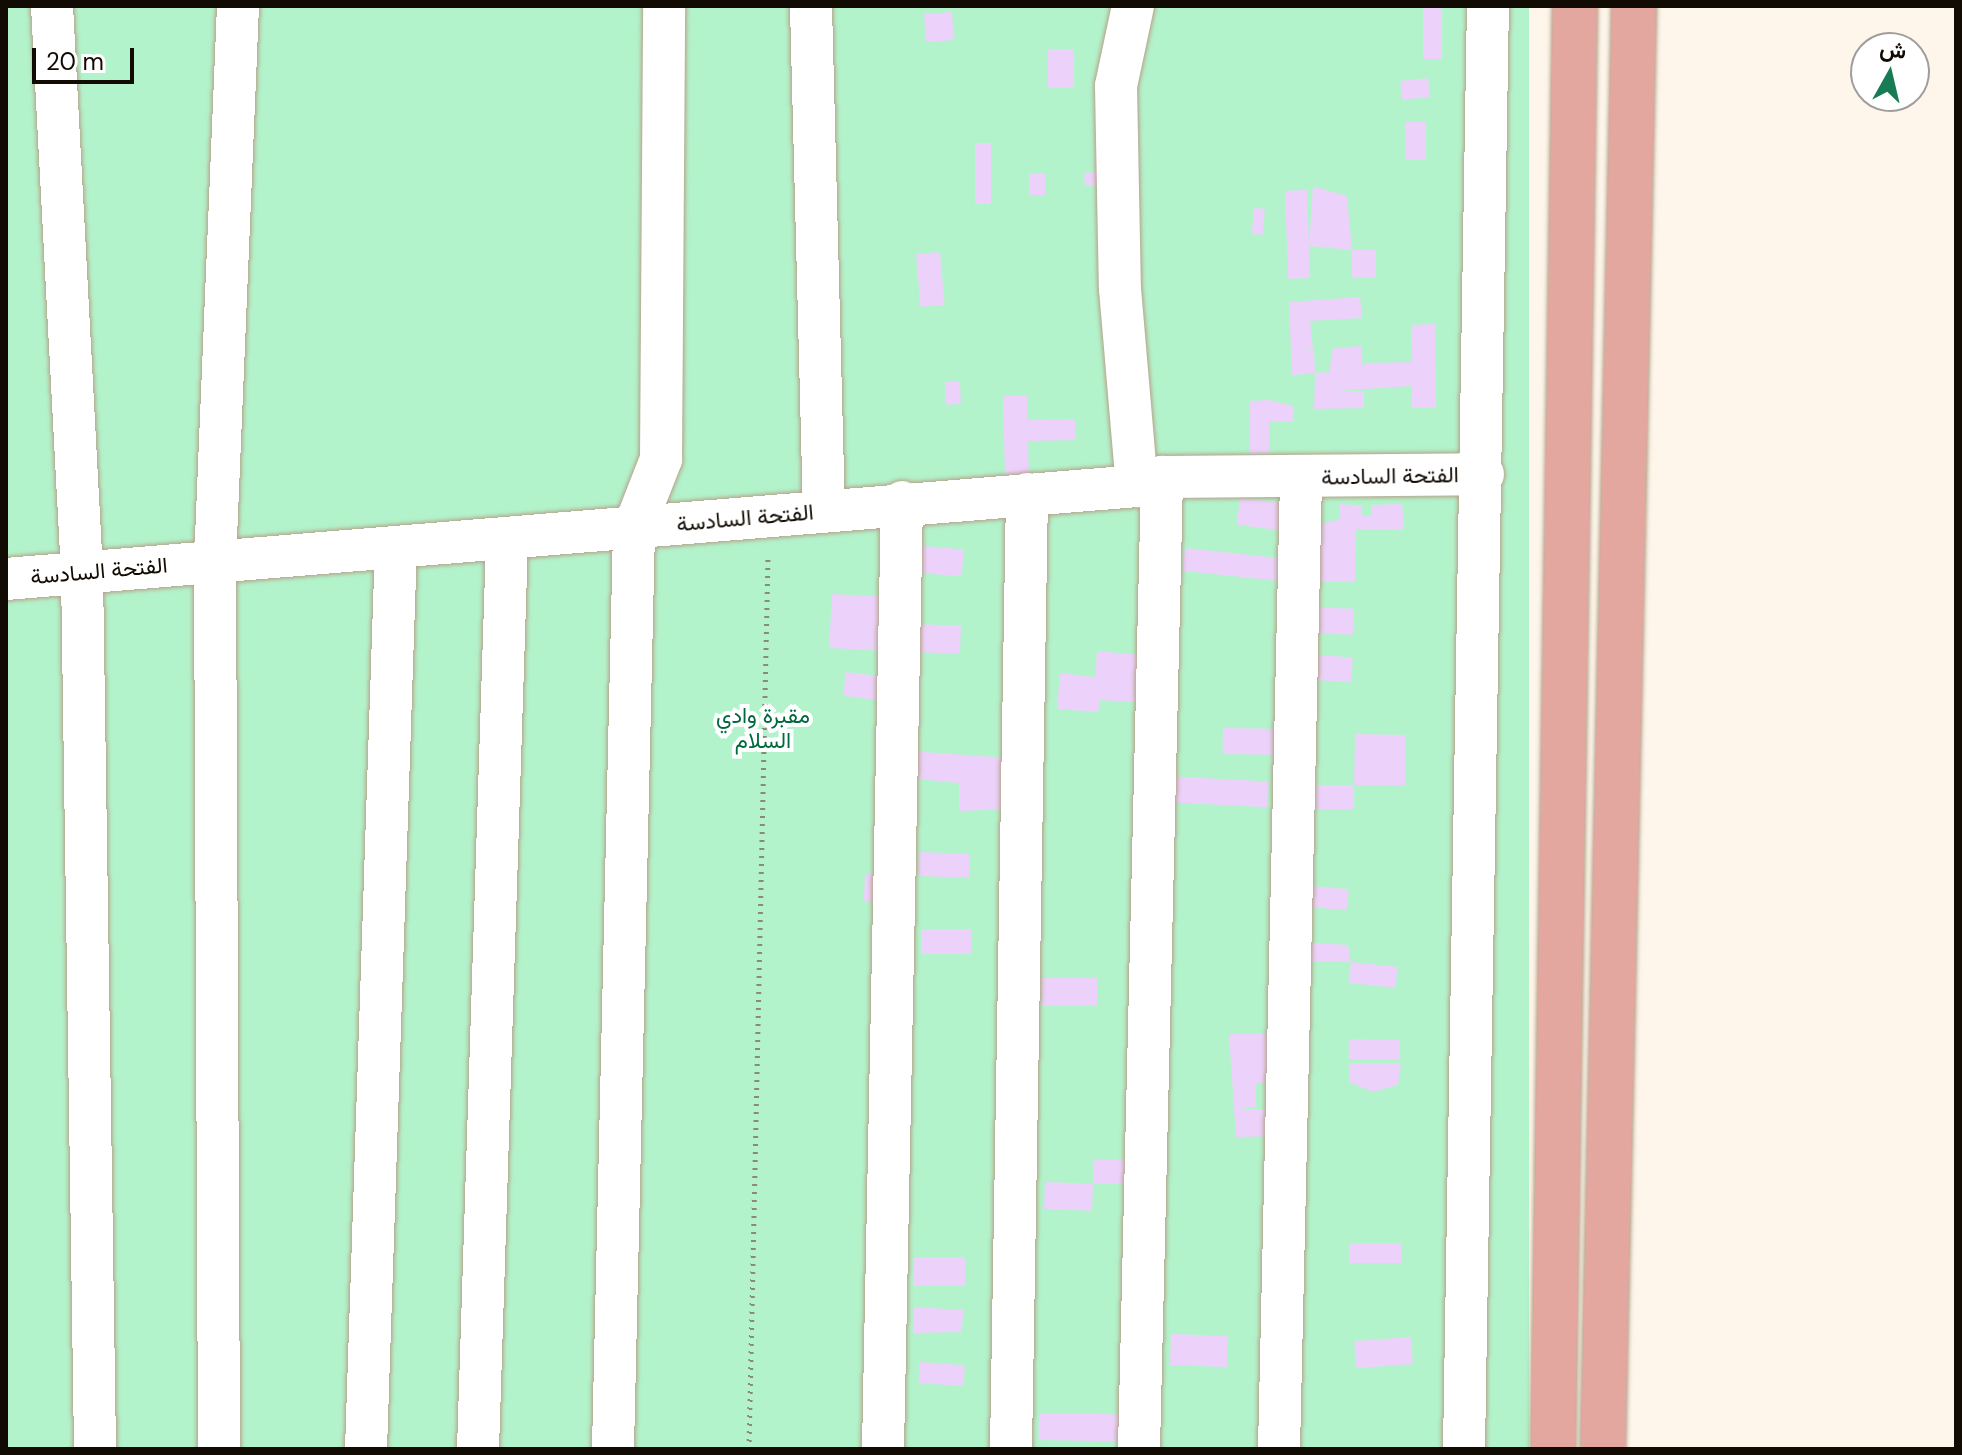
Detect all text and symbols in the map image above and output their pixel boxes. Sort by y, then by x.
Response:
scale bar [36,32,138,82]
north arrow [1850,32,1930,112]
text: ش [1878,34,1908,66]
text: 20 m [46,46,104,77]
street label: الفتحة السادسة [1321,462,1459,490]
street label: الفتحة السادسة [675,499,815,537]
street label: الفتحة السادسة [29,552,169,590]
park label: مقبرة وادي السلام [716,702,810,754]

